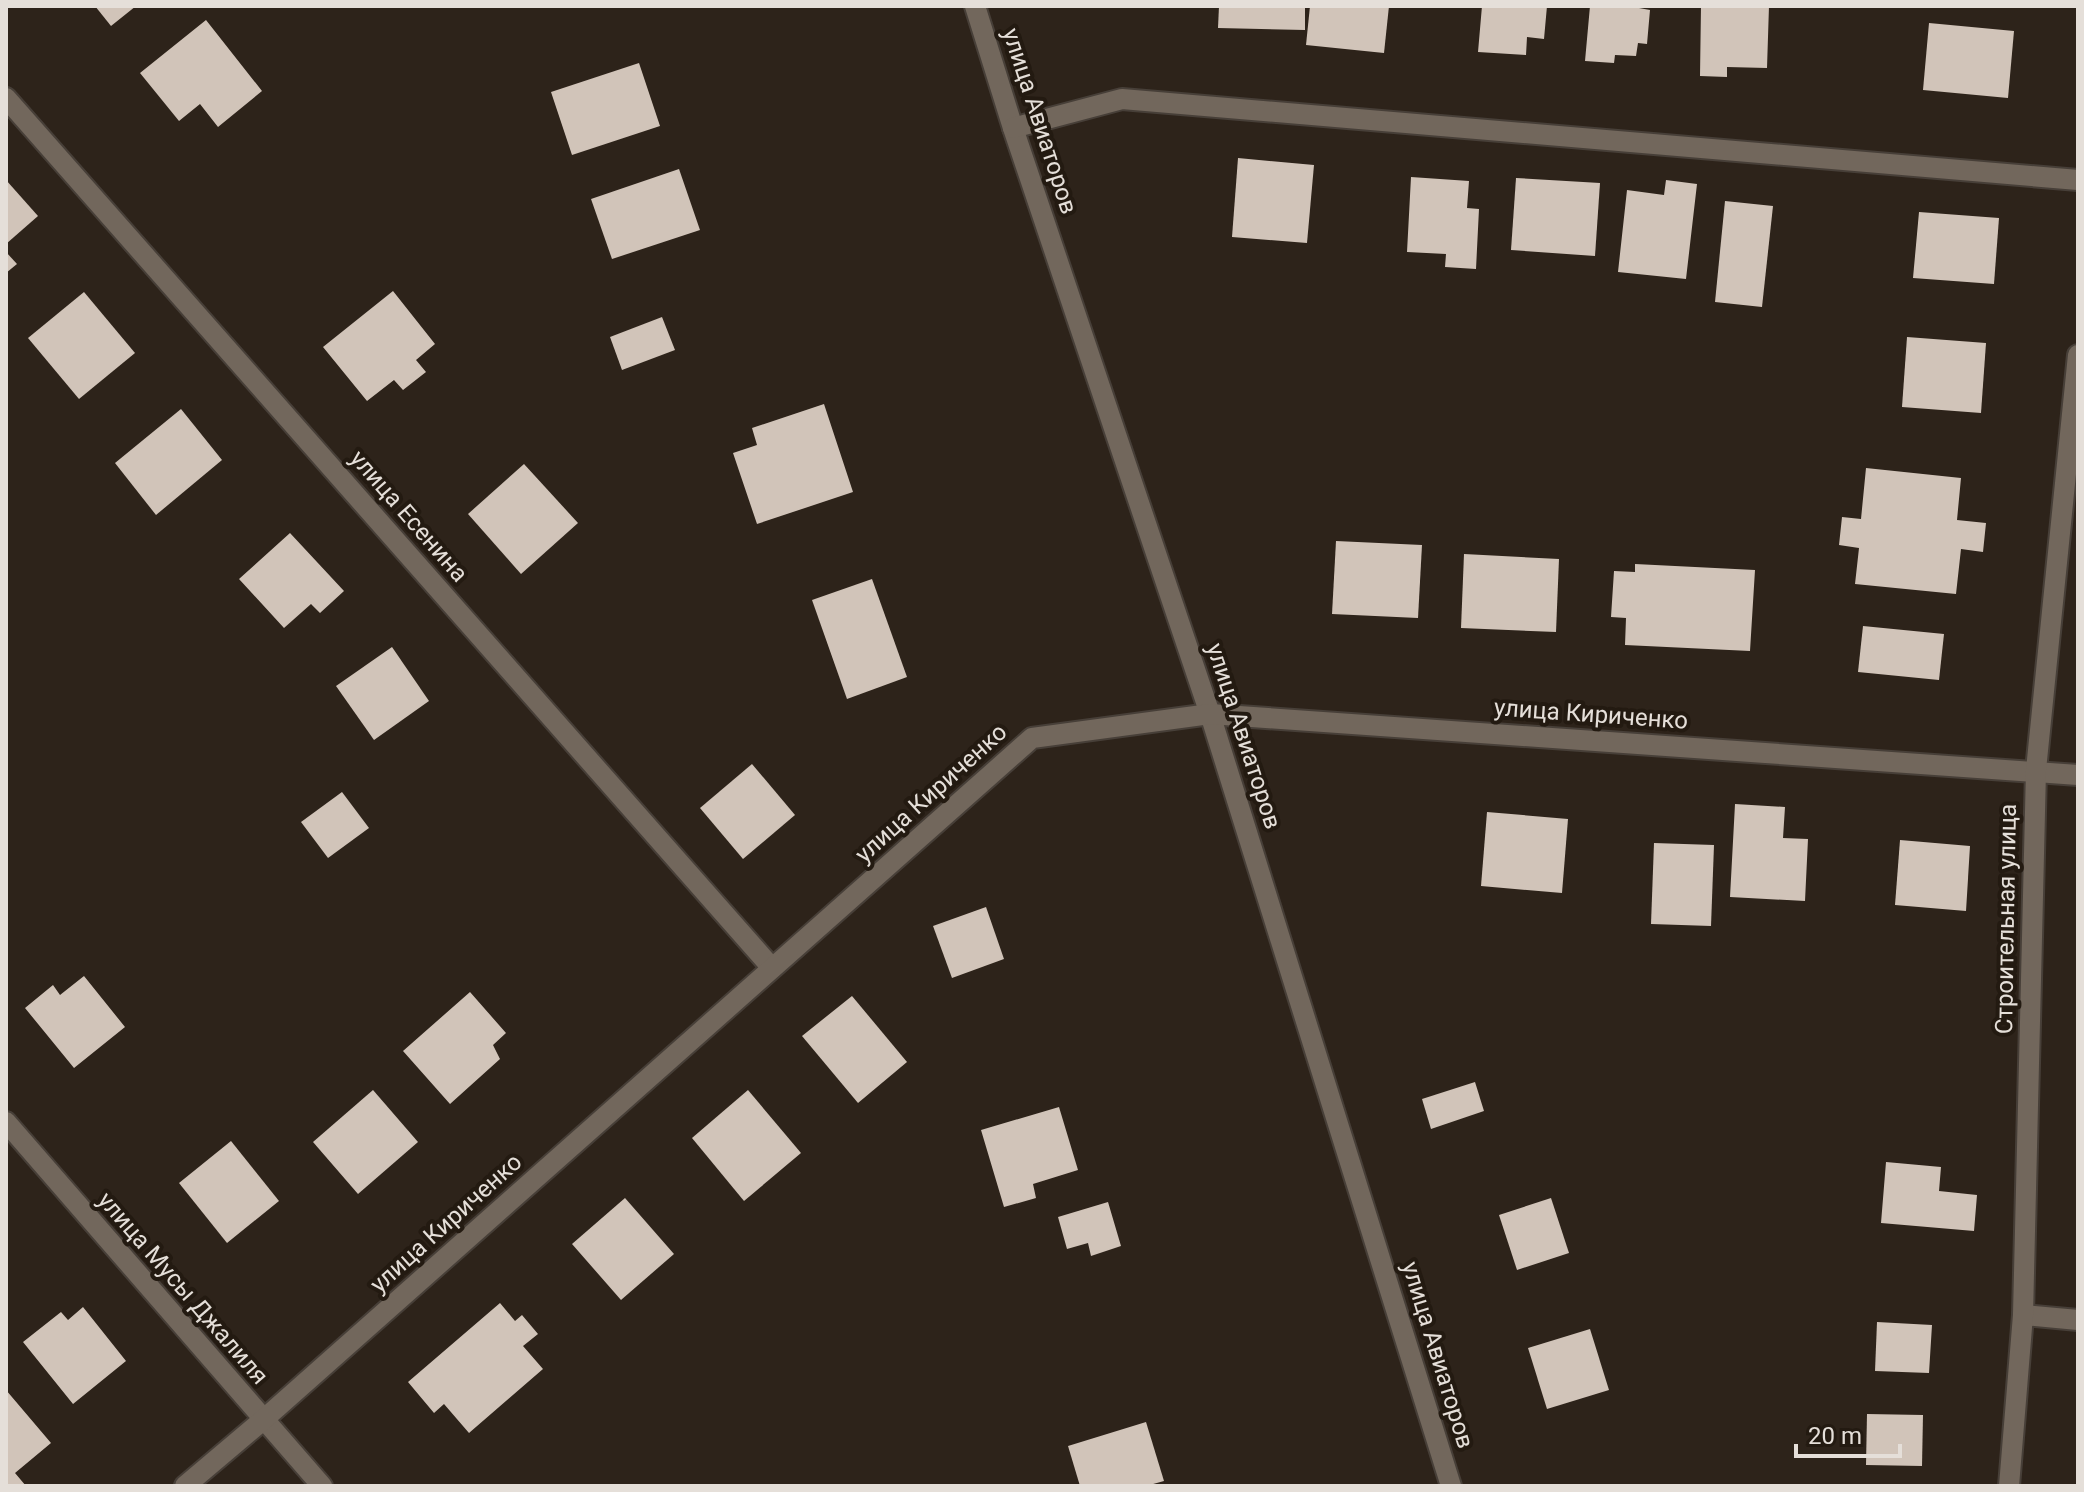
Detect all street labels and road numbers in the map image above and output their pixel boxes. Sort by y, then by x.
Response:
street label: улица Авиаторов [997,25,1083,217]
street label: улица Есенина [344,444,474,588]
street label: улица Авиаторов [1201,640,1287,832]
street label: улица Кириченко [1493,693,1689,735]
street label: улица Кириченко [849,718,1013,868]
street label: Строительная улица [1990,804,2022,1034]
street label: улица Кириченко [364,1148,528,1298]
street label: улица Мусы Джалиля [92,1186,274,1390]
street label: улица Авиаторов [1396,1258,1480,1452]

